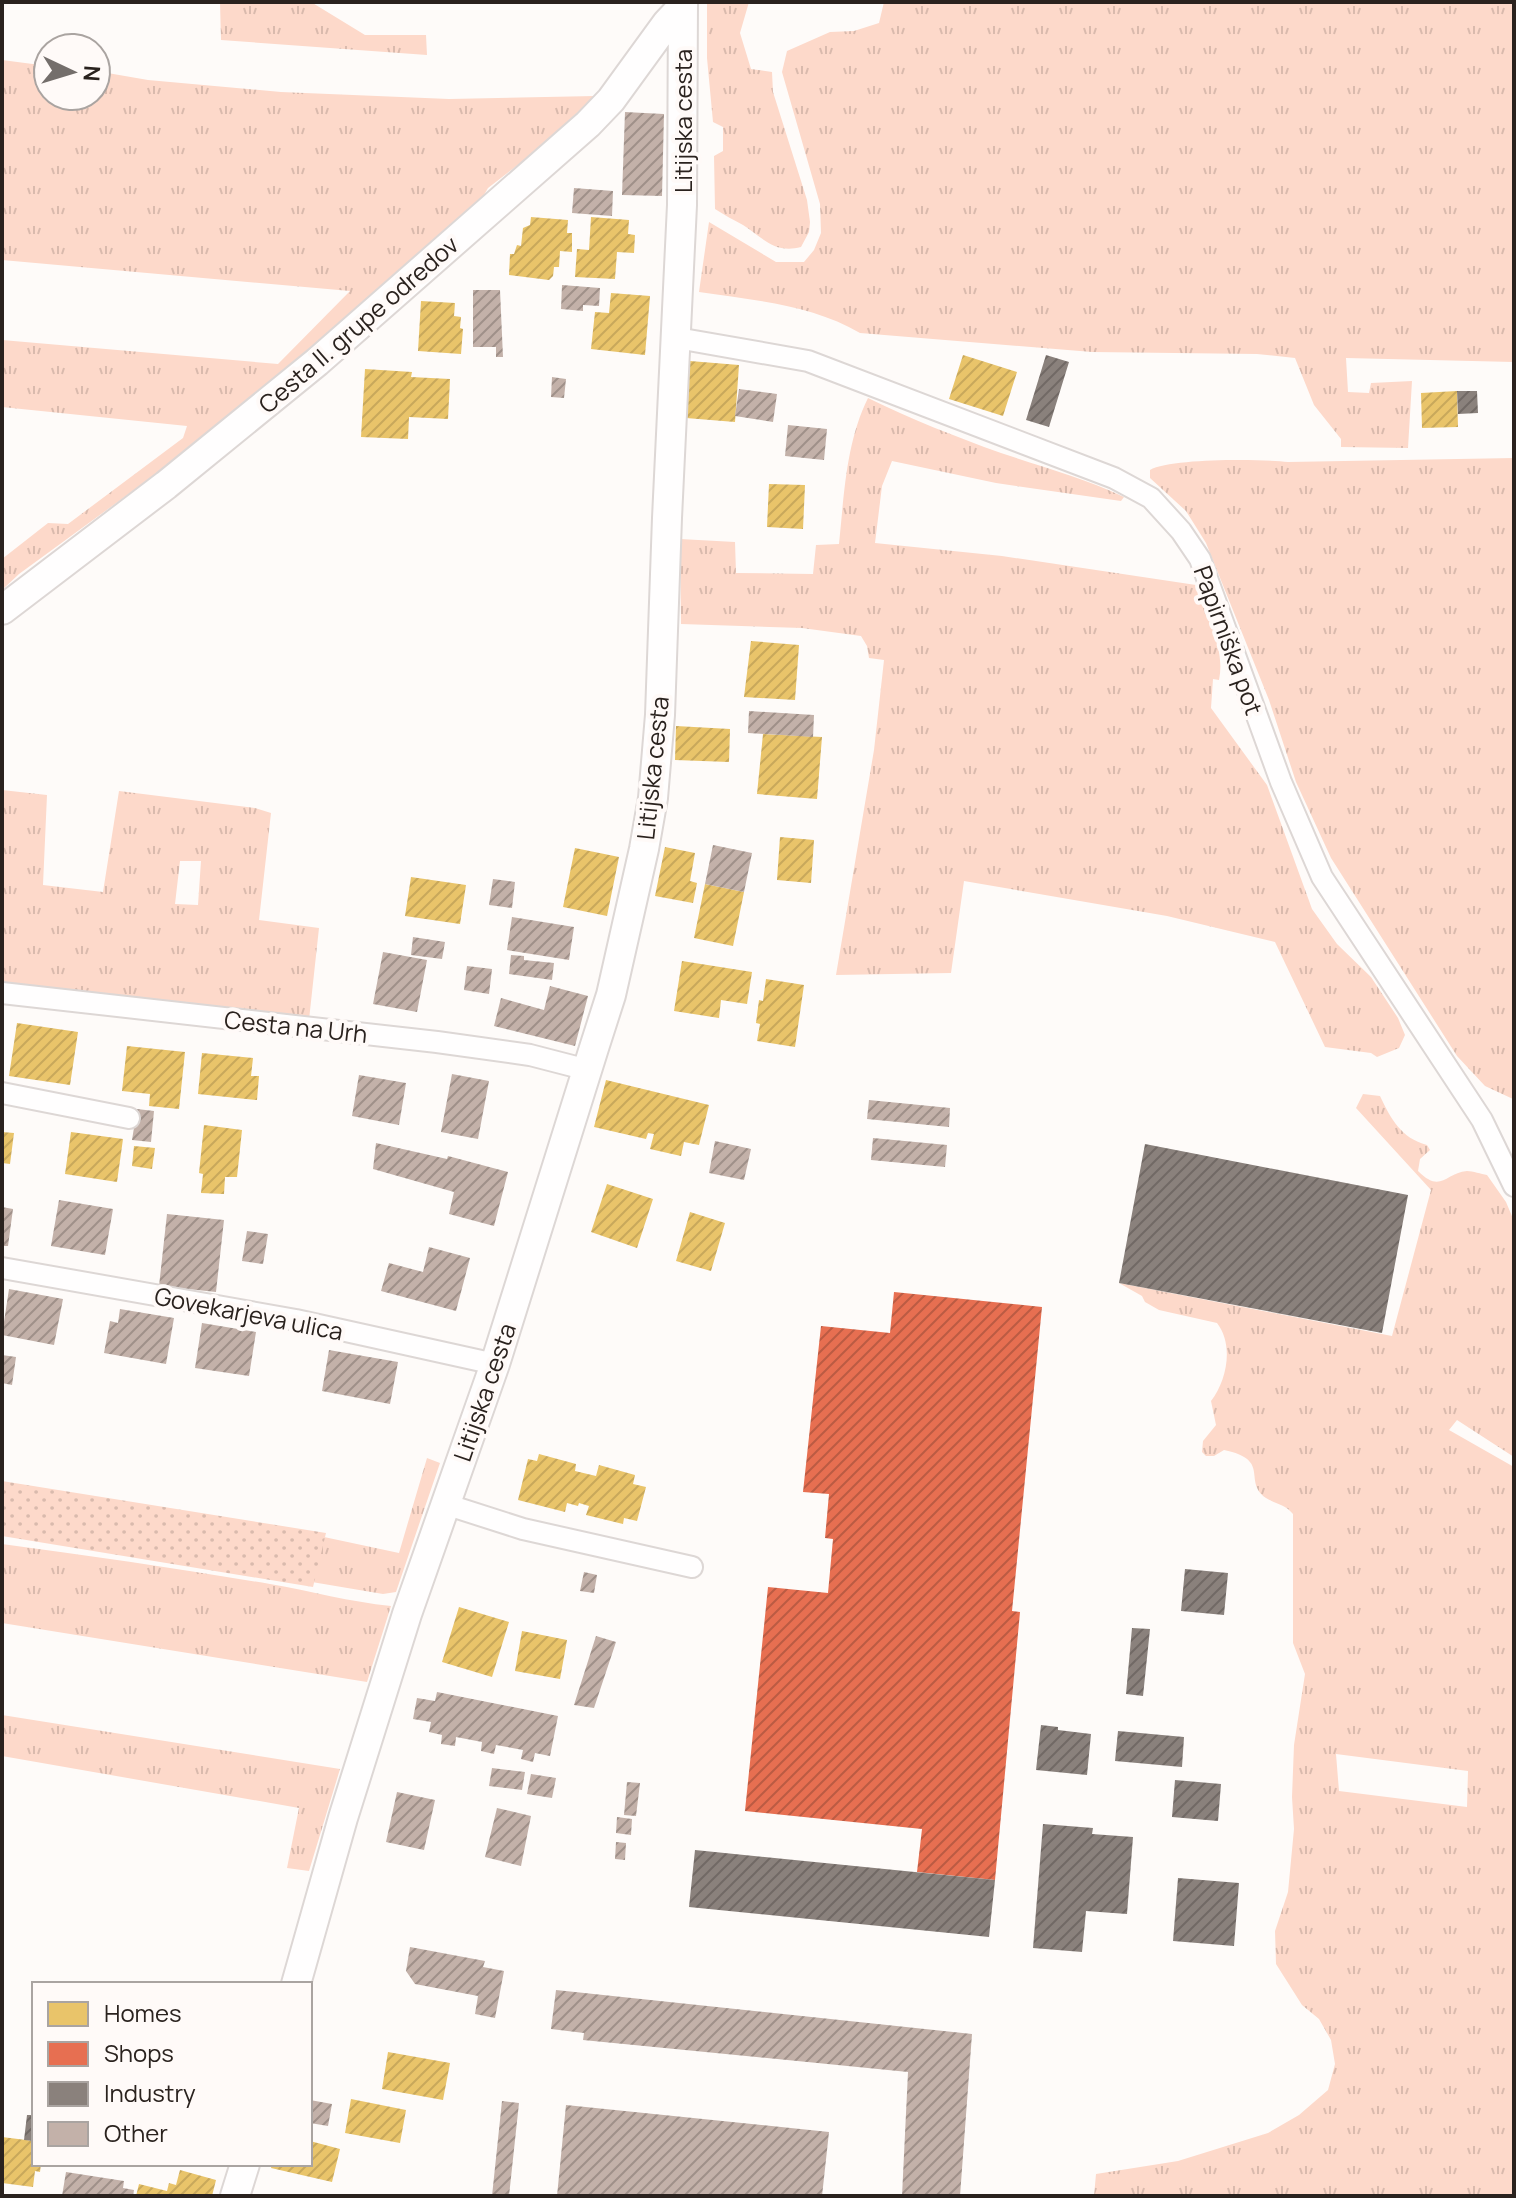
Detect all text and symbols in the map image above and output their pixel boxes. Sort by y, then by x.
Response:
north arrow [32,32,112,112]
street label: Litijska cesta [666,49,699,193]
text: N [76,64,107,82]
street label: Cesta II. grupe odredov [251,228,465,420]
street label: Papirniška pot [1187,561,1271,719]
street label: Litijska cesta [628,695,676,841]
street label: Cesta na Urh [223,1002,369,1050]
street label: Govekarjeva ulica [152,1279,346,1347]
street label: Litijska cesta [445,1318,523,1466]
legend [32,1982,312,2166]
text: Homes [104,1996,182,2029]
text: Shops [104,2036,174,2069]
text: Industry [104,2076,196,2109]
text: Other [104,2116,168,2149]

